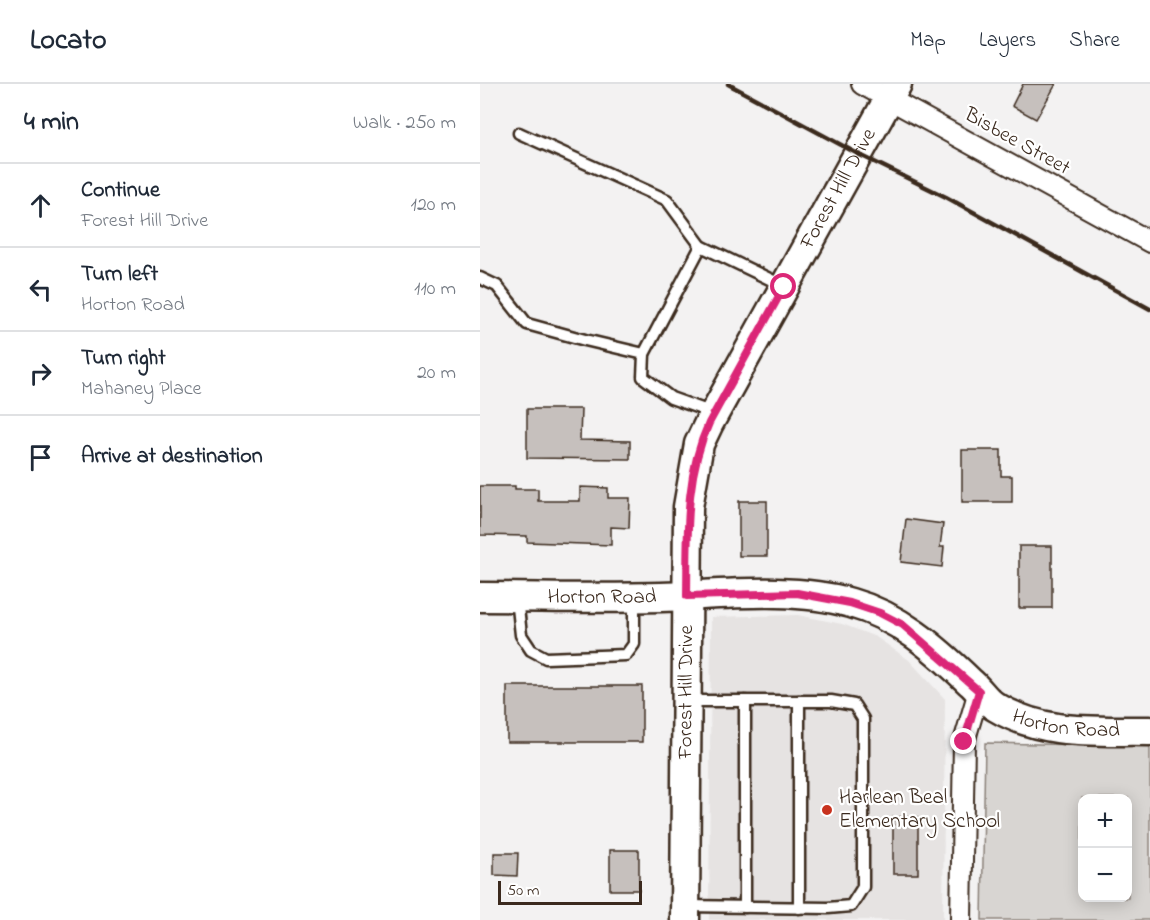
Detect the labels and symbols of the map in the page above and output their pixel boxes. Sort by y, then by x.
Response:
street label: Bisbee Street [958,100,1075,183]
street label: Forest Hill Drive [793,123,885,255]
route start [770,273,796,299]
street label: Horton Road [547,582,657,613]
street label: Forest Hill Drive [671,624,702,760]
street label: Horton Road [1007,702,1120,746]
route end [950,728,976,754]
place label: Harlean Beal Elementary School [839,783,1000,839]
marker: Harlean Beal Elementary School [820,803,834,817]
scale bar [498,878,642,906]

